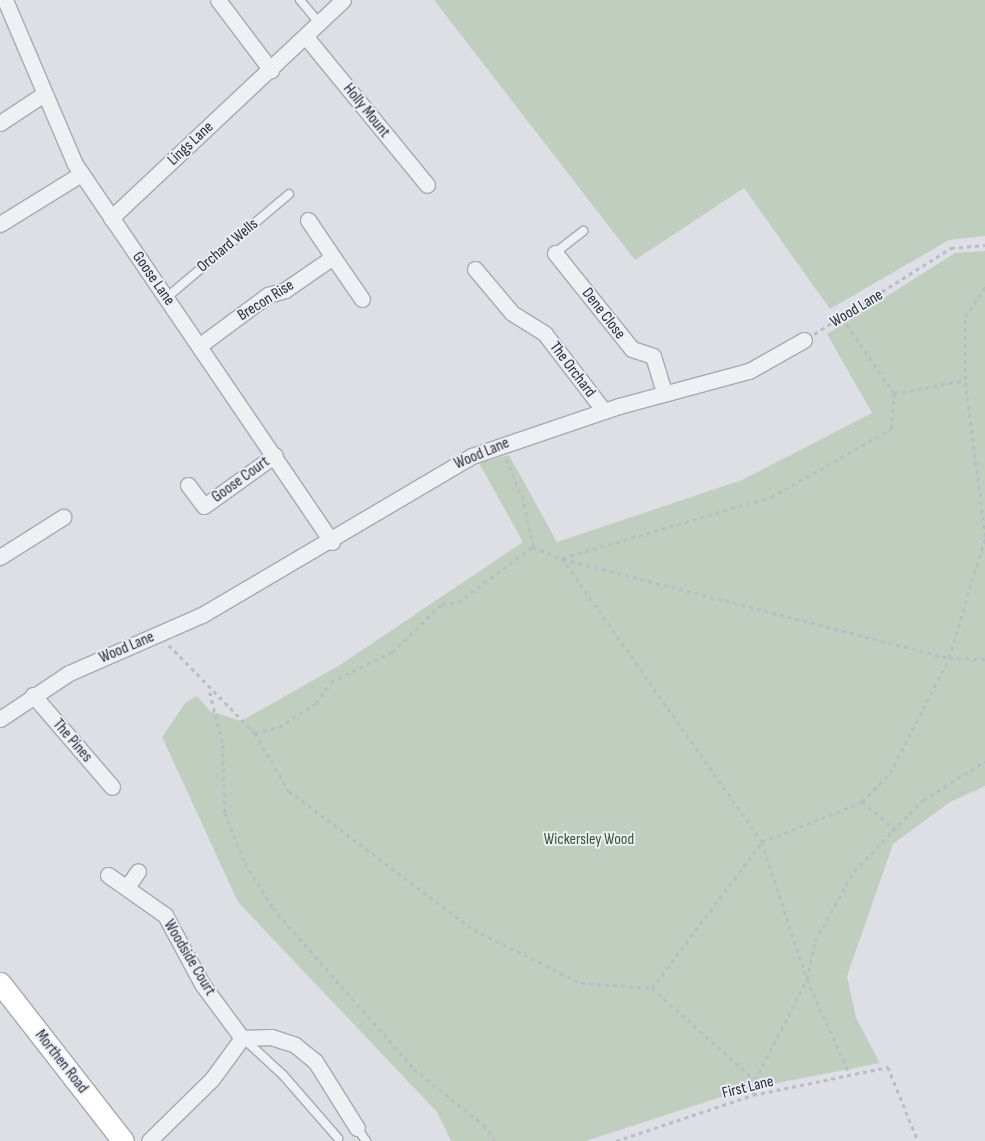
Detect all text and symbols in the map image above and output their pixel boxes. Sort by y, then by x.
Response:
street label: Holly Mount [338,80,394,142]
street label: Lings Lane [164,118,218,170]
street label: Orchard Wells [194,215,262,277]
street label: Goose Lane [128,248,178,310]
street label: Brecon Rise [234,276,298,326]
street label: Dene Close [577,285,629,343]
street label: Wood Lane [827,286,887,332]
street label: The Orchard [545,338,599,402]
street label: Wood Lane [452,434,512,474]
street label: Goose Court [208,453,274,507]
street label: Wood Lane [97,628,157,668]
street label: The Pines [48,715,96,767]
park label: Wickersley Wood [544,830,634,850]
street label: Woodside Court [159,917,219,999]
street label: Morthen Road [30,1026,92,1098]
street label: First Lane [720,1072,776,1104]

